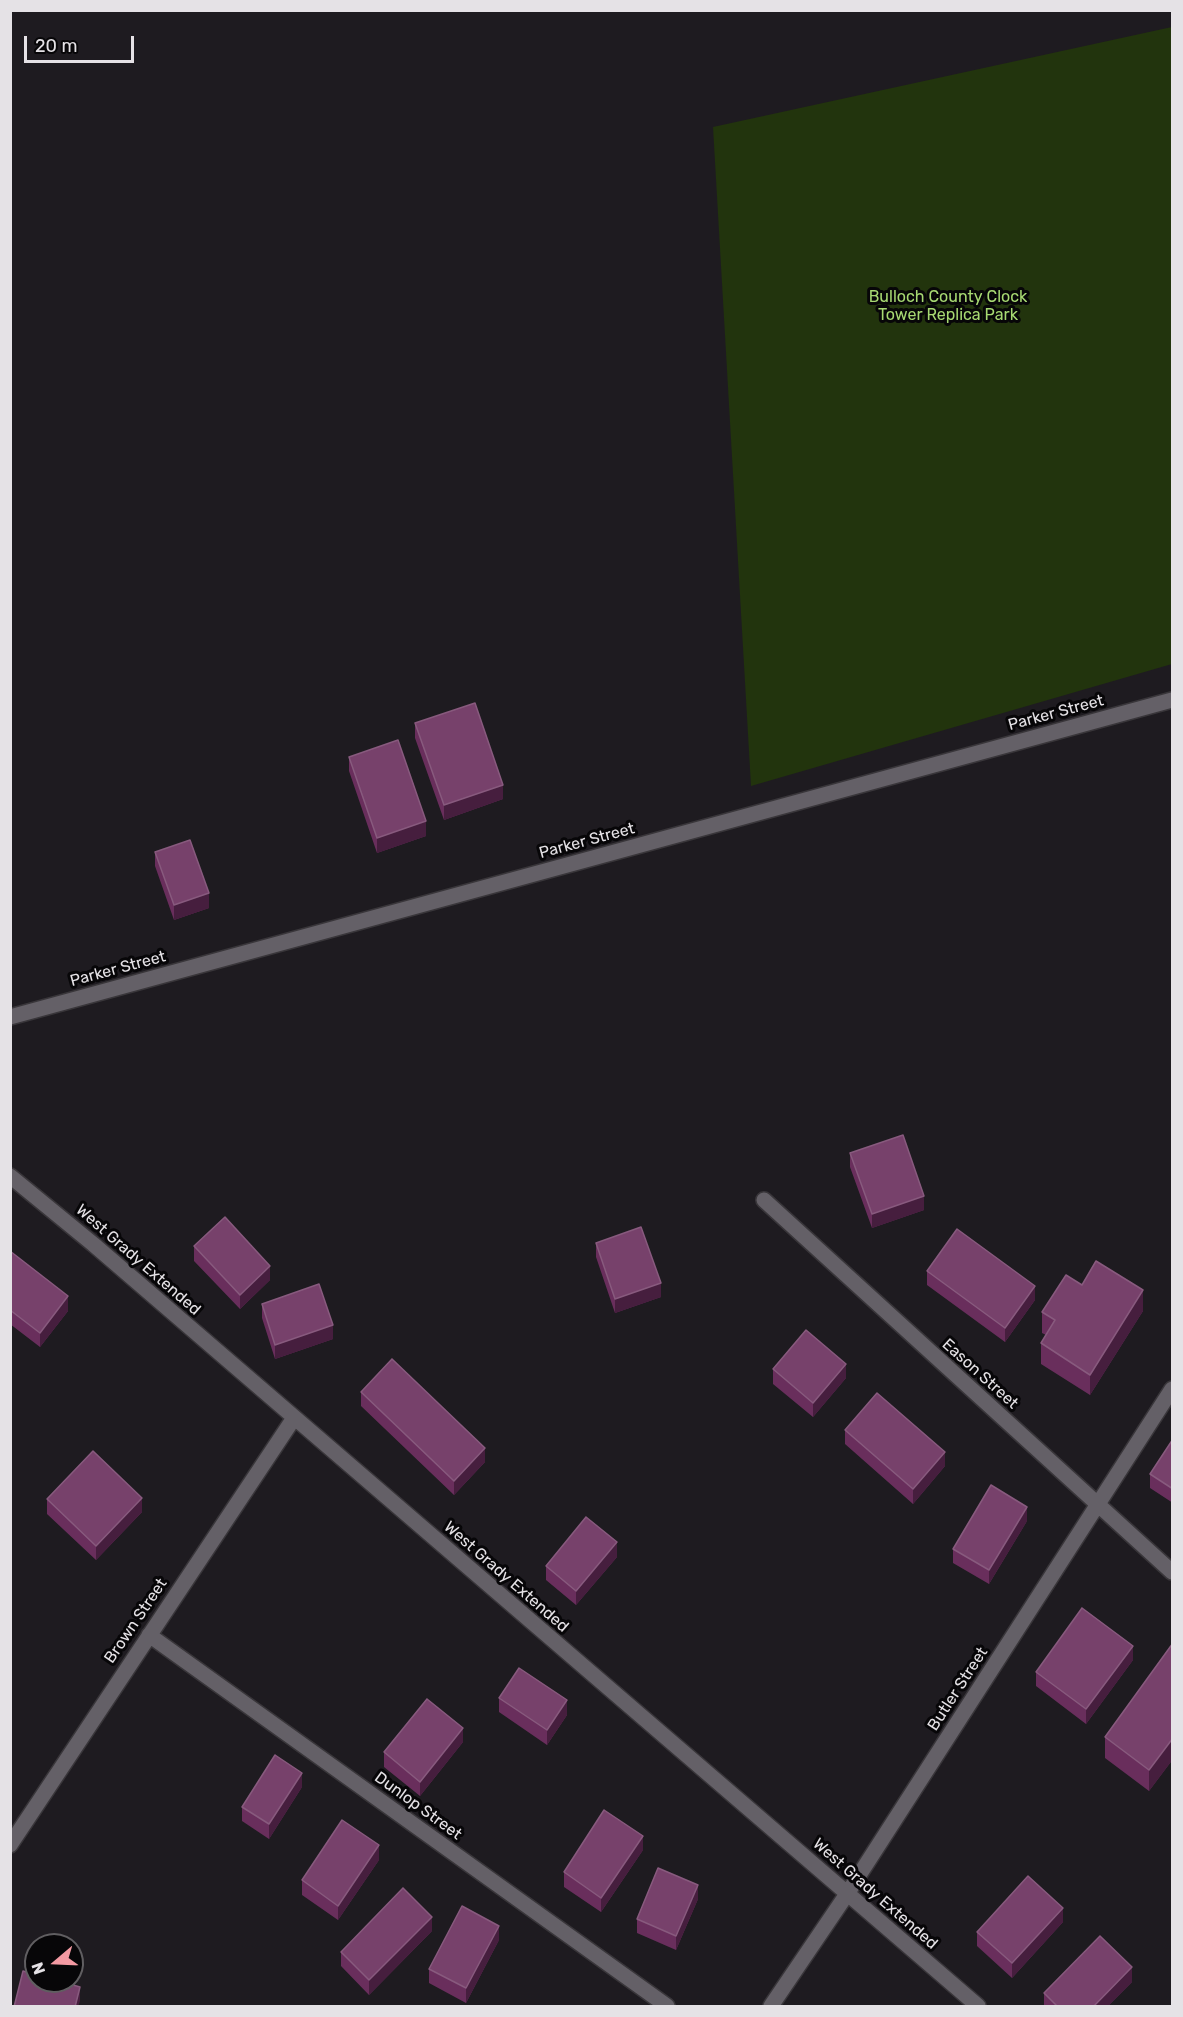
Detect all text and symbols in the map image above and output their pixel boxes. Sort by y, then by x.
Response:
scale bar [27,24,136,62]
text: 20 m [35,35,77,57]
park label: Bulloch County Clock Tower Replica Park [869,287,1027,325]
street label: Parker Street [1006,691,1106,735]
street label: Parker Street [537,819,637,863]
street label: Parker Street [68,947,168,991]
street label: West Grady Extended [72,1201,204,1319]
street label: Eason Street [938,1335,1022,1413]
street label: West Grady Extended [440,1518,572,1636]
street label: Brown Street [101,1575,171,1667]
street label: Butler Street [924,1644,992,1734]
street label: Dunlop Street [371,1768,465,1844]
street label: West Grady Extended [809,1835,941,1953]
north arrow [24,1933,84,1993]
text: N [28,1960,49,1977]

